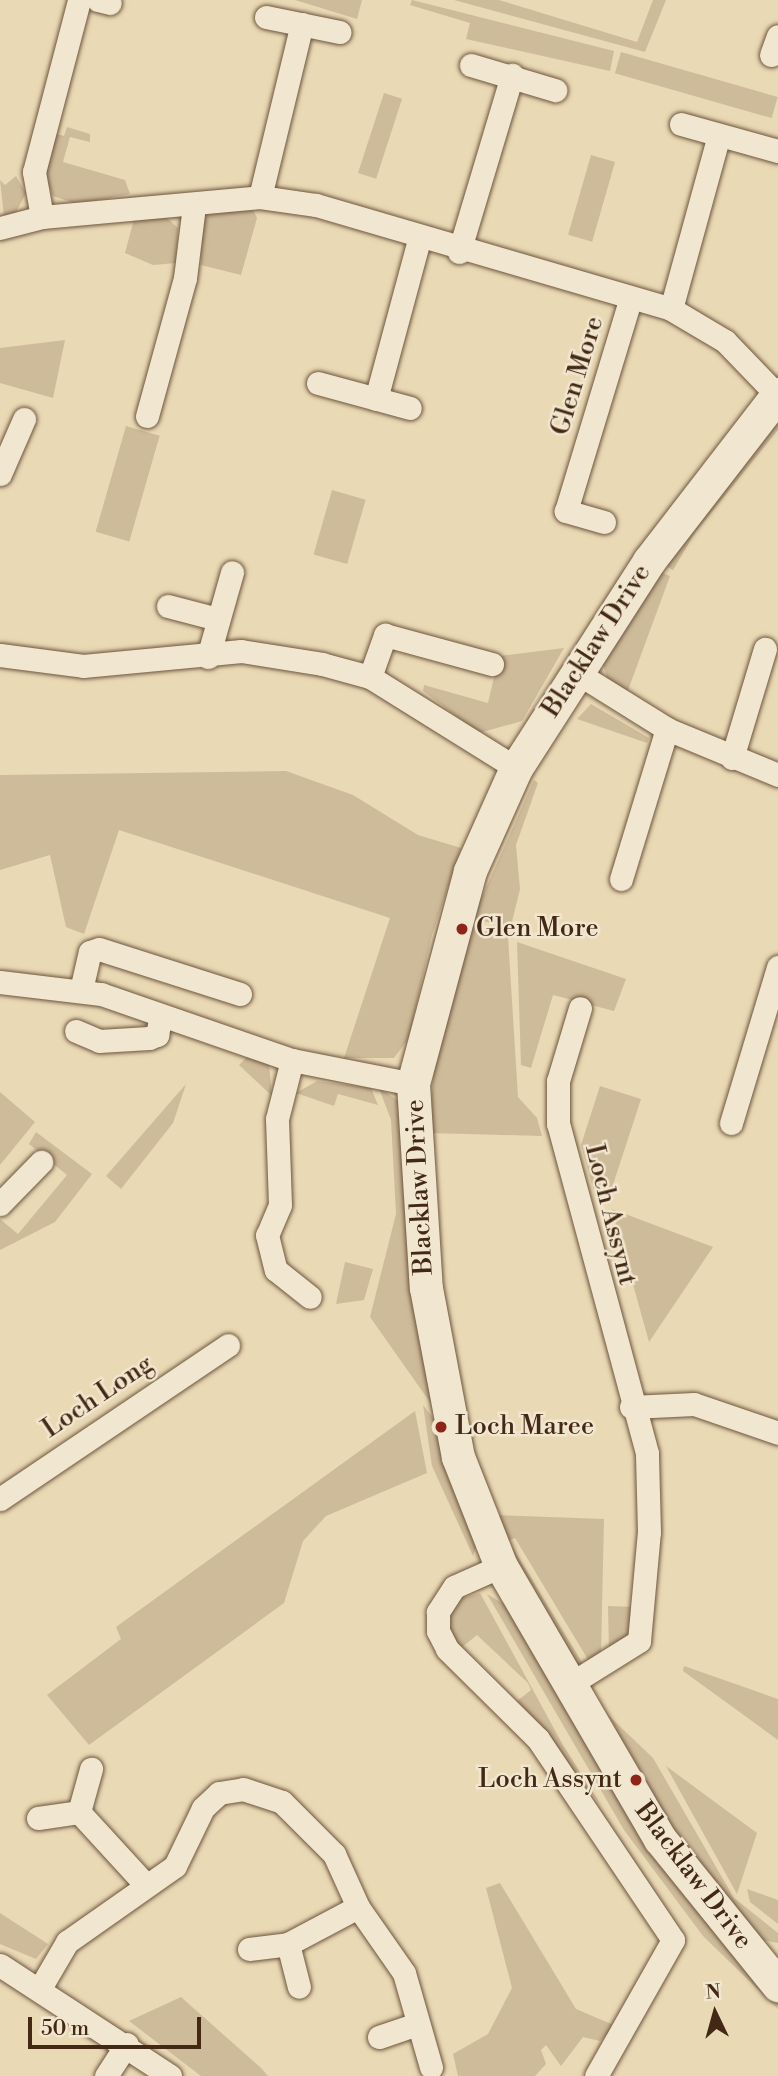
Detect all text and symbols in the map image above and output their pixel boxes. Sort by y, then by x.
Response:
street label: Glen More [545,313,611,439]
street label: Blacklaw Drive [536,559,658,723]
place label: Glen More [476,913,599,945]
marker: Glen More [454,921,470,937]
street label: Blacklaw Drive [400,1098,440,1276]
street label: Loch Assynt [577,1141,643,1289]
street label: Loch Long [37,1349,159,1445]
place label: Loch Maree [455,1411,594,1443]
marker: Loch Maree [433,1419,449,1435]
place label: Loch Assynt [478,1764,622,1796]
marker: Loch Assynt [628,1772,644,1788]
street label: Blacklaw Drive [628,1796,758,1956]
north arrow [680,1978,750,2048]
text: N [705,1979,722,2005]
scale bar [32,2002,205,2046]
text: 50 m [41,2016,89,2042]

